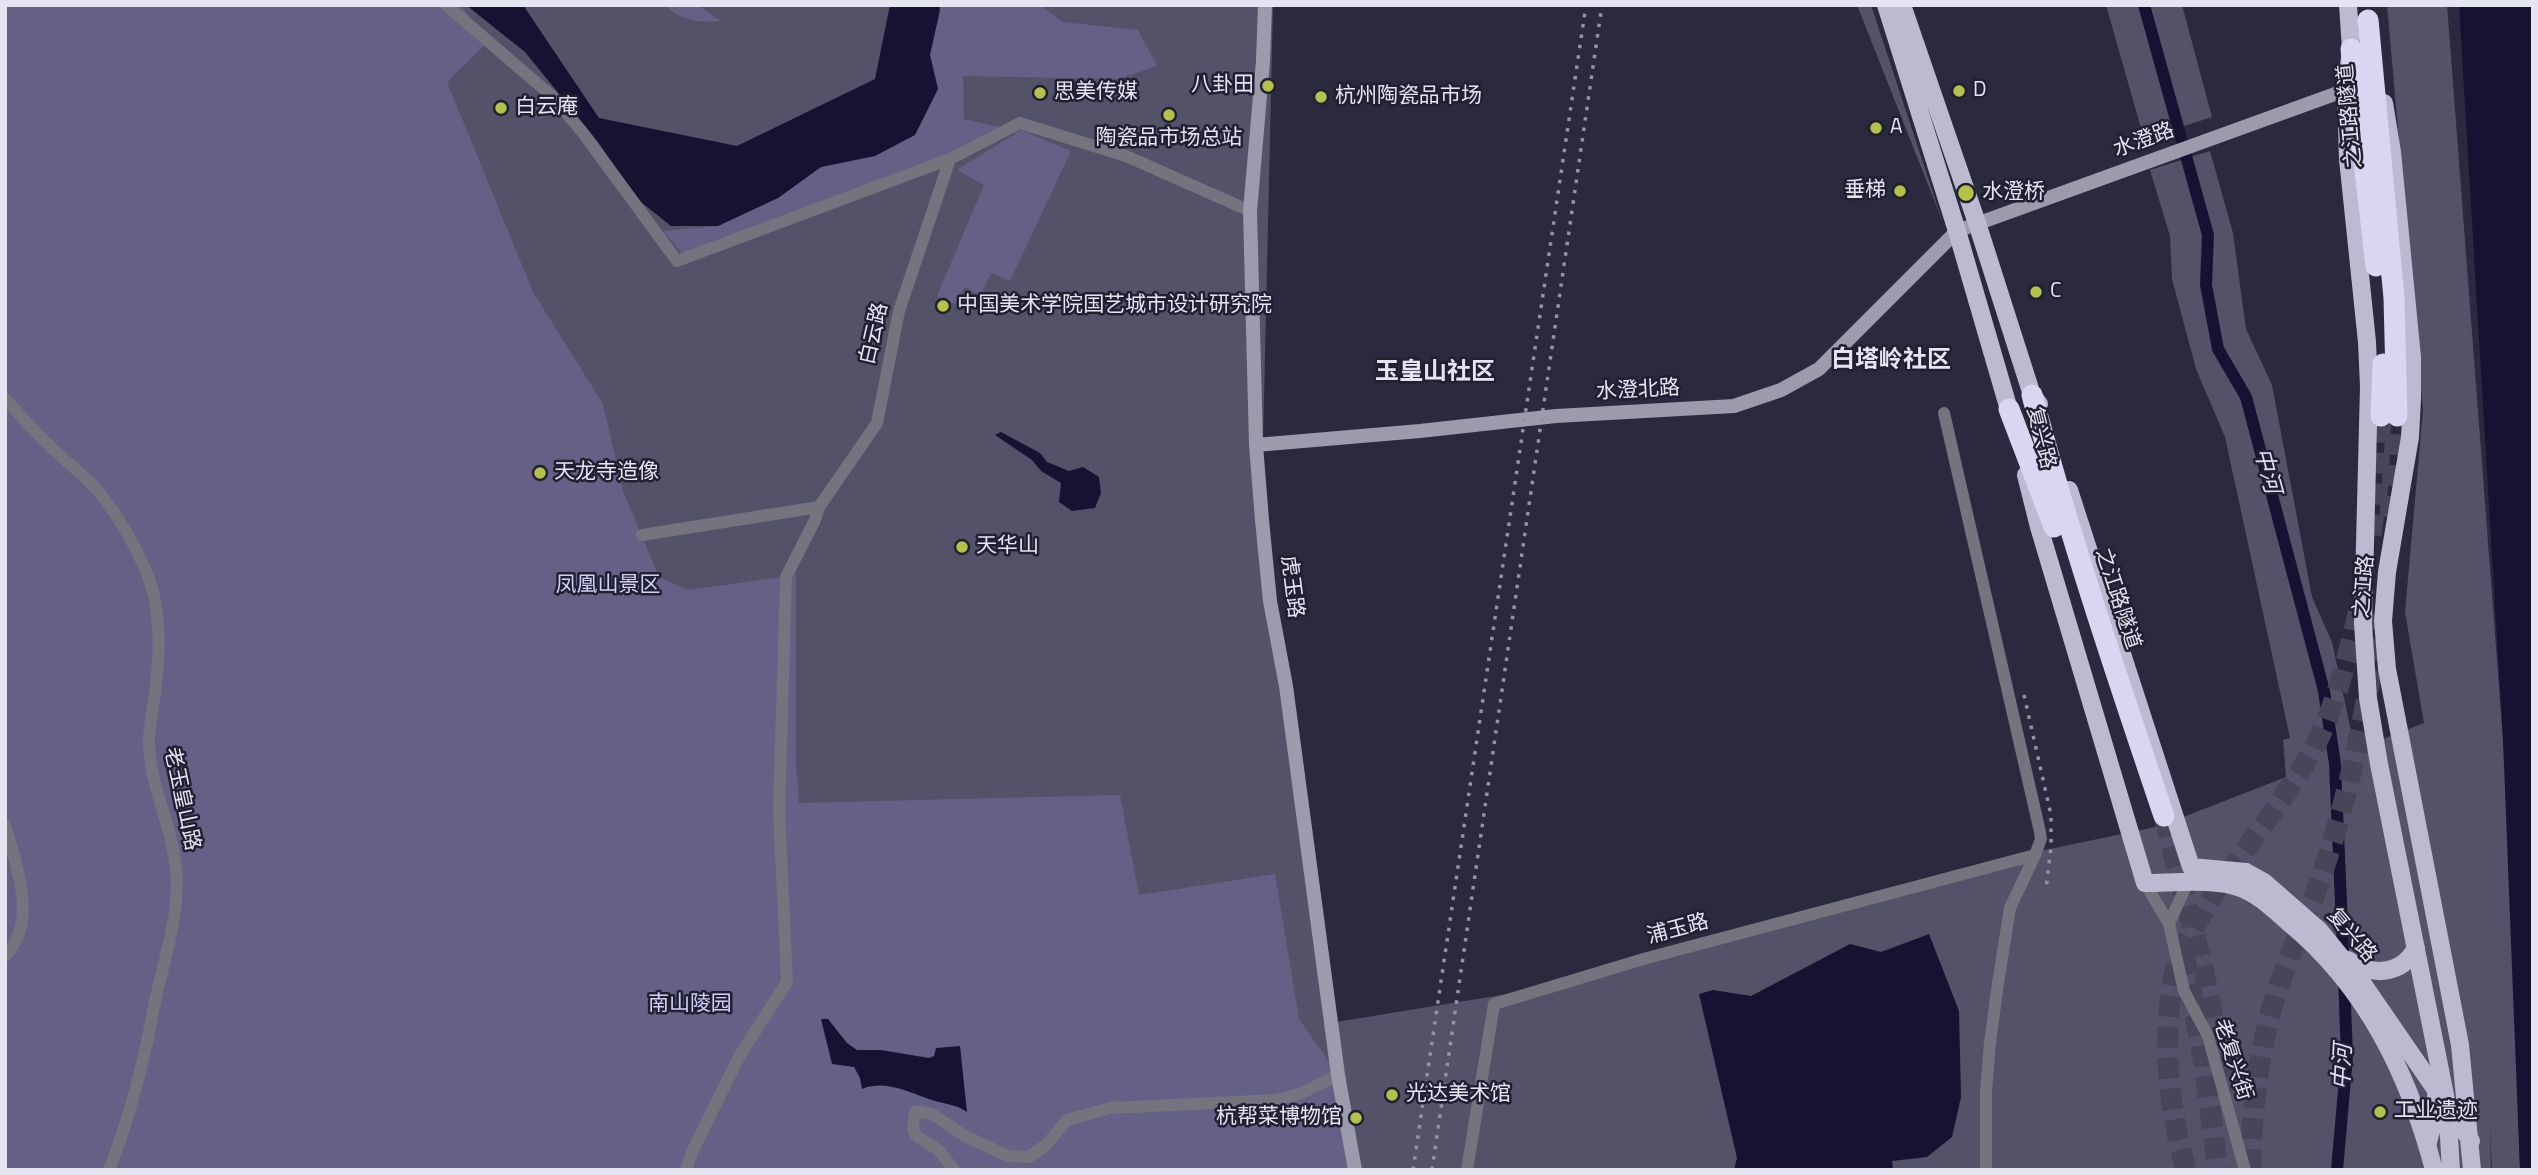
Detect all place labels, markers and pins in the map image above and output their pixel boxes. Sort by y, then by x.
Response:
place label: 八卦田 [1191,73,1254,99]
marker: 八卦田 [1260,78,1276,94]
place label: D [1973,78,1987,104]
place label: 思美传媒 [1054,80,1138,106]
marker: D [1951,83,1967,99]
place label: 杭州陶瓷品市场 [1335,84,1482,110]
marker: 思美传媒 [1032,85,1048,101]
marker: 杭州陶瓷品市场 [1313,89,1329,105]
place label: 白云庵 [515,95,578,121]
marker: 白云庵 [493,100,509,116]
marker: 陶瓷品市场总站 [1161,107,1177,123]
place label: A [1890,115,1903,141]
marker: A [1868,120,1884,136]
place label: 陶瓷品市场总站 [1096,126,1242,152]
place label: 垂梯 [1844,178,1886,204]
place label: 水澄桥 [1982,180,2045,206]
marker: 垂梯 [1892,183,1908,199]
marker: 水澄桥 [1956,183,1976,203]
place label: C [2050,279,2061,305]
marker: C [2028,284,2044,300]
place label: 中国美术学院国艺城市设计研究院 [957,293,1272,319]
marker: 中国美术学院国艺城市设计研究院 [935,298,951,314]
place label: 天龙寺造像 [554,460,659,486]
marker: 天龙寺造像 [532,465,548,481]
place label: 天华山 [976,534,1039,560]
marker: 天华山 [954,539,970,555]
place label: 光达美术馆 [1406,1082,1511,1108]
marker: 光达美术馆 [1384,1087,1400,1103]
place label: 工业遗迹 [2394,1099,2478,1125]
marker: 工业遗迹 [2372,1104,2388,1120]
place label: 杭帮菜博物馆 [1216,1105,1342,1131]
marker: 杭帮菜博物馆 [1348,1110,1364,1126]

